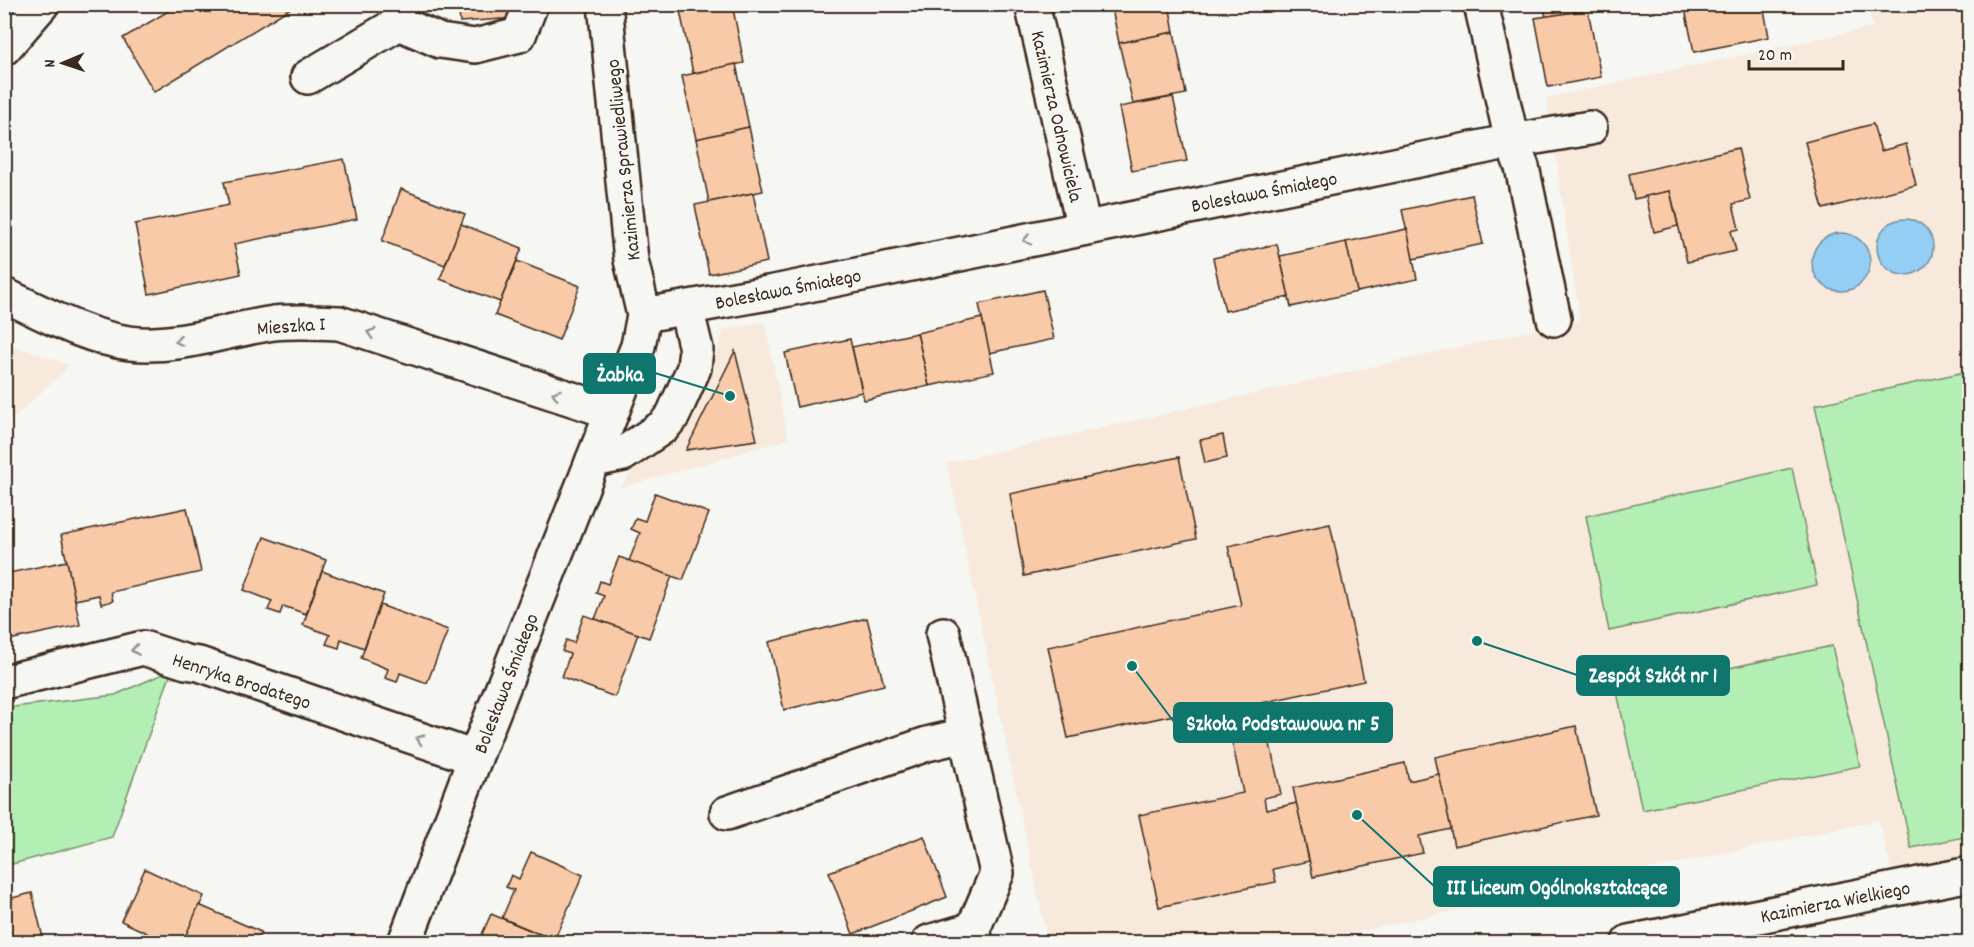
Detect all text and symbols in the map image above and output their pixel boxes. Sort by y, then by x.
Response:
street label: Kazimierza Odnowiciela [1022,28,1089,206]
north arrow [33,33,93,93]
scale bar [1749,33,1844,71]
text: 20 m [1758,44,1792,69]
street label: Kazimierza Sprawiedliwego [600,57,649,262]
text: N [39,59,62,68]
street label: Bolesława Śmiałego [1189,166,1340,222]
one-way arrow [1022,233,1032,246]
street label: Bolesława Śmiałego [713,263,864,319]
street label: Mieszka I [256,312,326,344]
one-way arrow [366,328,377,340]
one-way arrow [174,334,184,347]
callout: Żabka [584,354,655,393]
text: Żabka [597,362,645,392]
one-way arrow [551,388,562,401]
street label: Bolesława Śmiałego [468,610,547,758]
one-way arrow [130,644,140,656]
street label: Henryka Brodatego [168,647,314,719]
callout: Zespół Szkół nr 1 [1577,656,1729,695]
text: Zespół Szkół nr 1 [1589,663,1717,693]
callout: Szkoła Podstawowa nr 5 [1174,703,1392,742]
text: Szkoła Podstawowa nr 5 [1186,711,1380,741]
one-way arrow [415,734,426,747]
callout: III Liceum Ogólnokształcące [1434,867,1679,906]
text: III Liceum Ogólnokształcące [1446,875,1668,905]
street label: Kazimierza Wielkiego [1758,876,1913,932]

